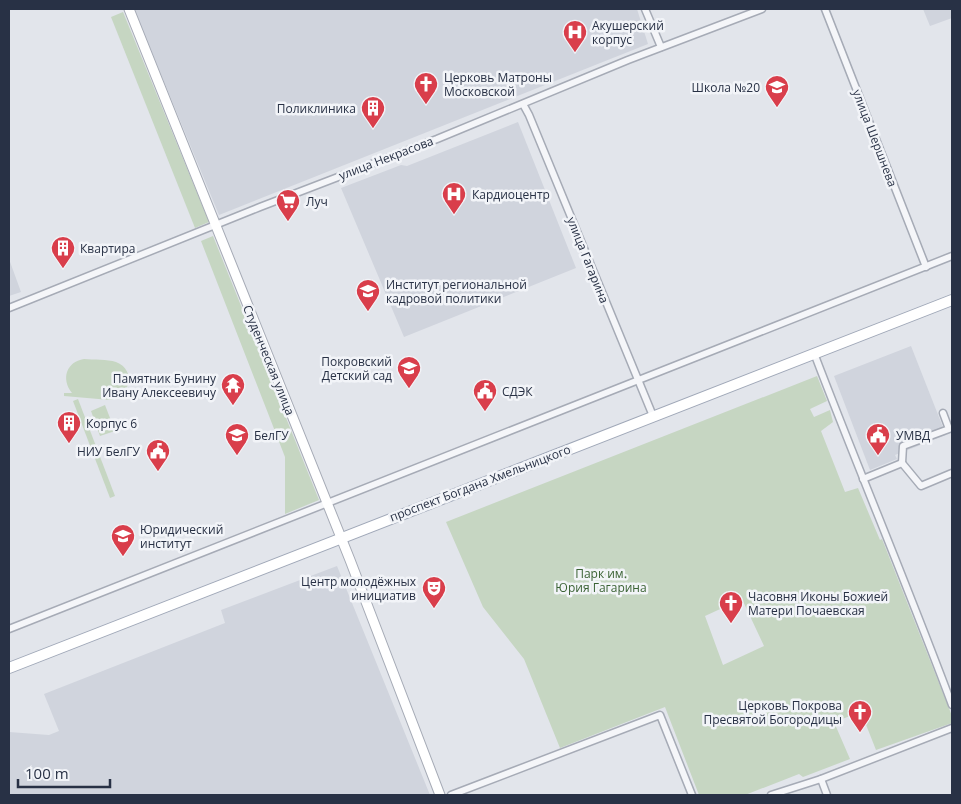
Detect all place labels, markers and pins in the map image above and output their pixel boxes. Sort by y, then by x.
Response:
place label: Акушерский корпус [592,17,664,48]
hospital icon: Акушерский корпус [562,19,588,53]
place label: Церковь Матроны Московской [444,69,552,100]
church icon: Церковь Матроны Московской [413,71,439,105]
school or university icon: Школа №20 [764,74,790,108]
place label: Школа №20 [692,79,760,96]
building icon: Поликлиника [360,95,386,129]
place label: Поликлиника [277,100,356,117]
hospital icon: Кардиоцентр [441,181,467,215]
place label: Кардиоцентр [472,186,550,203]
supermarket icon: Луч [275,188,301,222]
place label: Луч [306,193,328,210]
building icon: Квартира [50,235,76,269]
place label: Квартира [80,240,136,257]
place label: Институт региональной кадровой политики [386,276,527,307]
school or university icon: Институт региональной кадровой политики [355,278,381,312]
place label: Покровский Детский сад [321,353,392,384]
school or university icon: Покровский Детский сад [396,355,422,389]
place label: Памятник Бунину Ивану Алексеевичу [102,370,217,401]
temple icon: Памятник Бунину Ивану Алексеевичу [220,372,246,406]
public building icon: СДЭК [472,378,498,412]
place label: СДЭК [502,383,533,400]
building icon: Корпус 6 [56,410,82,444]
place label: Корпус 6 [86,415,137,432]
school or university icon: БелГУ [224,422,250,456]
public building icon: УМВД [865,422,891,456]
place label: БелГУ [254,427,289,444]
place label: УМВД [896,427,930,444]
public building icon: НИУ БелГУ [145,438,171,472]
place label: НИУ БелГУ [77,443,141,460]
place label: Юридический институт [140,521,223,552]
school or university icon: Юридический институт [110,523,136,557]
place label: Центр молодёжных инициатив [301,573,417,604]
theatre icon: Центр молодёжных инициатив [421,575,447,609]
place label: Часовня Иконы Божией Матери Почаевская [748,588,888,619]
church icon: Часовня Иконы Божией Матери Почаевская [718,590,744,624]
place label: Церковь Покрова Пресвятой Богородицы [704,697,842,728]
church icon: Церковь Покрова Пресвятой Богородицы [847,699,873,733]

